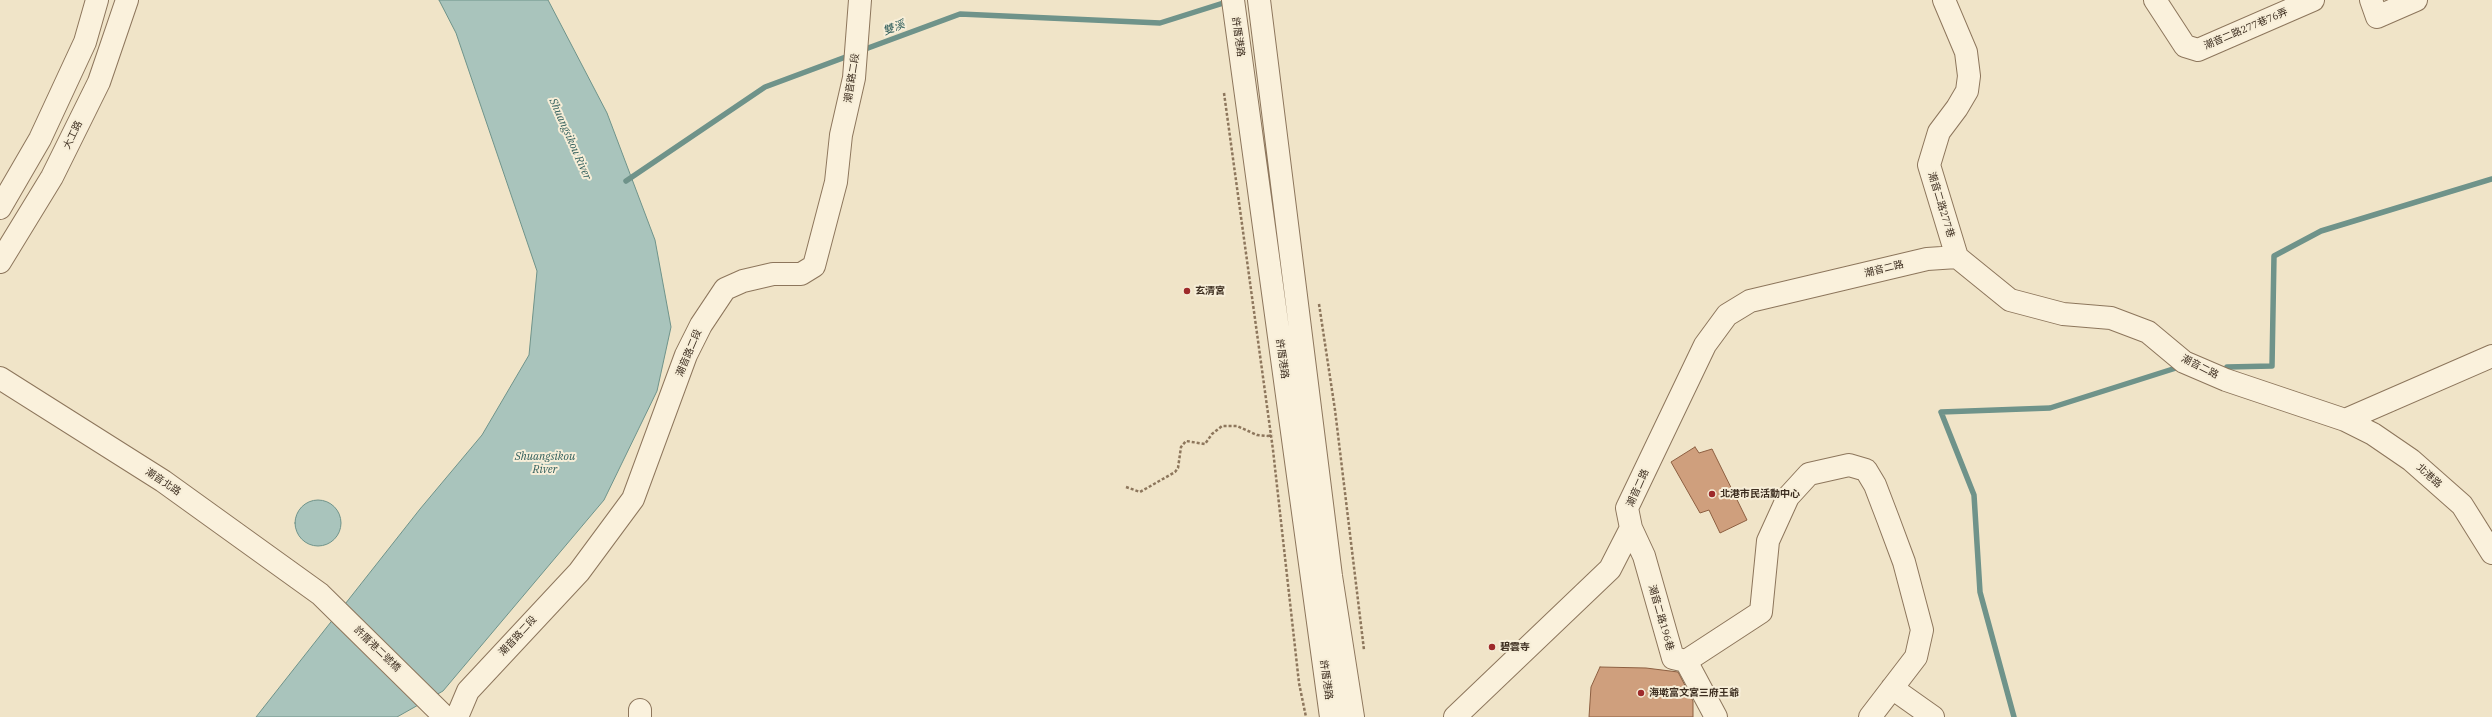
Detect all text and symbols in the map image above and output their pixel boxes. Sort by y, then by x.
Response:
street label: 潮音二路277巷76弄 [2202,6,2290,52]
street label: 許厝港路 [1229,16,1247,58]
water label: 雙溪 [881,18,907,38]
street label: 潮音路二段 [842,52,862,104]
water label: Shuangsikou River [546,96,594,182]
street label: 大工路 [61,119,85,151]
street label: 潮音二路277巷 [1925,171,1957,239]
street label: 潮音二路 [1863,258,1905,280]
place label: 玄清宮 [1195,285,1225,297]
marker: 玄清宮 [1182,286,1192,296]
street label: 潮音路二段 [674,328,704,378]
street label: 許厝港路 [1273,338,1291,380]
street label: 潮音二路 [2179,353,2221,381]
water label: Shuangsikou River [515,450,575,476]
street label: 北港路 [2414,462,2444,490]
street label: 潮音北路 [143,466,183,498]
street label: 潮音二路 [1624,467,1652,509]
place label: 北港市民活動中心 [1720,488,1800,500]
marker: 北港市民活動中心 [1707,489,1717,499]
street label: 潮音二路196巷 [1646,584,1676,652]
street label: 潮音路二段 [497,614,539,658]
street label: 許厝港二號橋 [351,624,403,674]
place label: 碧雲寺 [1500,641,1530,653]
marker: 碧雲寺 [1487,642,1497,652]
street label: 許厝港路 [1317,659,1335,701]
place label: 海墘富文宮三府王爺 [1649,687,1739,699]
marker: 海墘富文宮三府王爺 [1636,688,1646,698]

